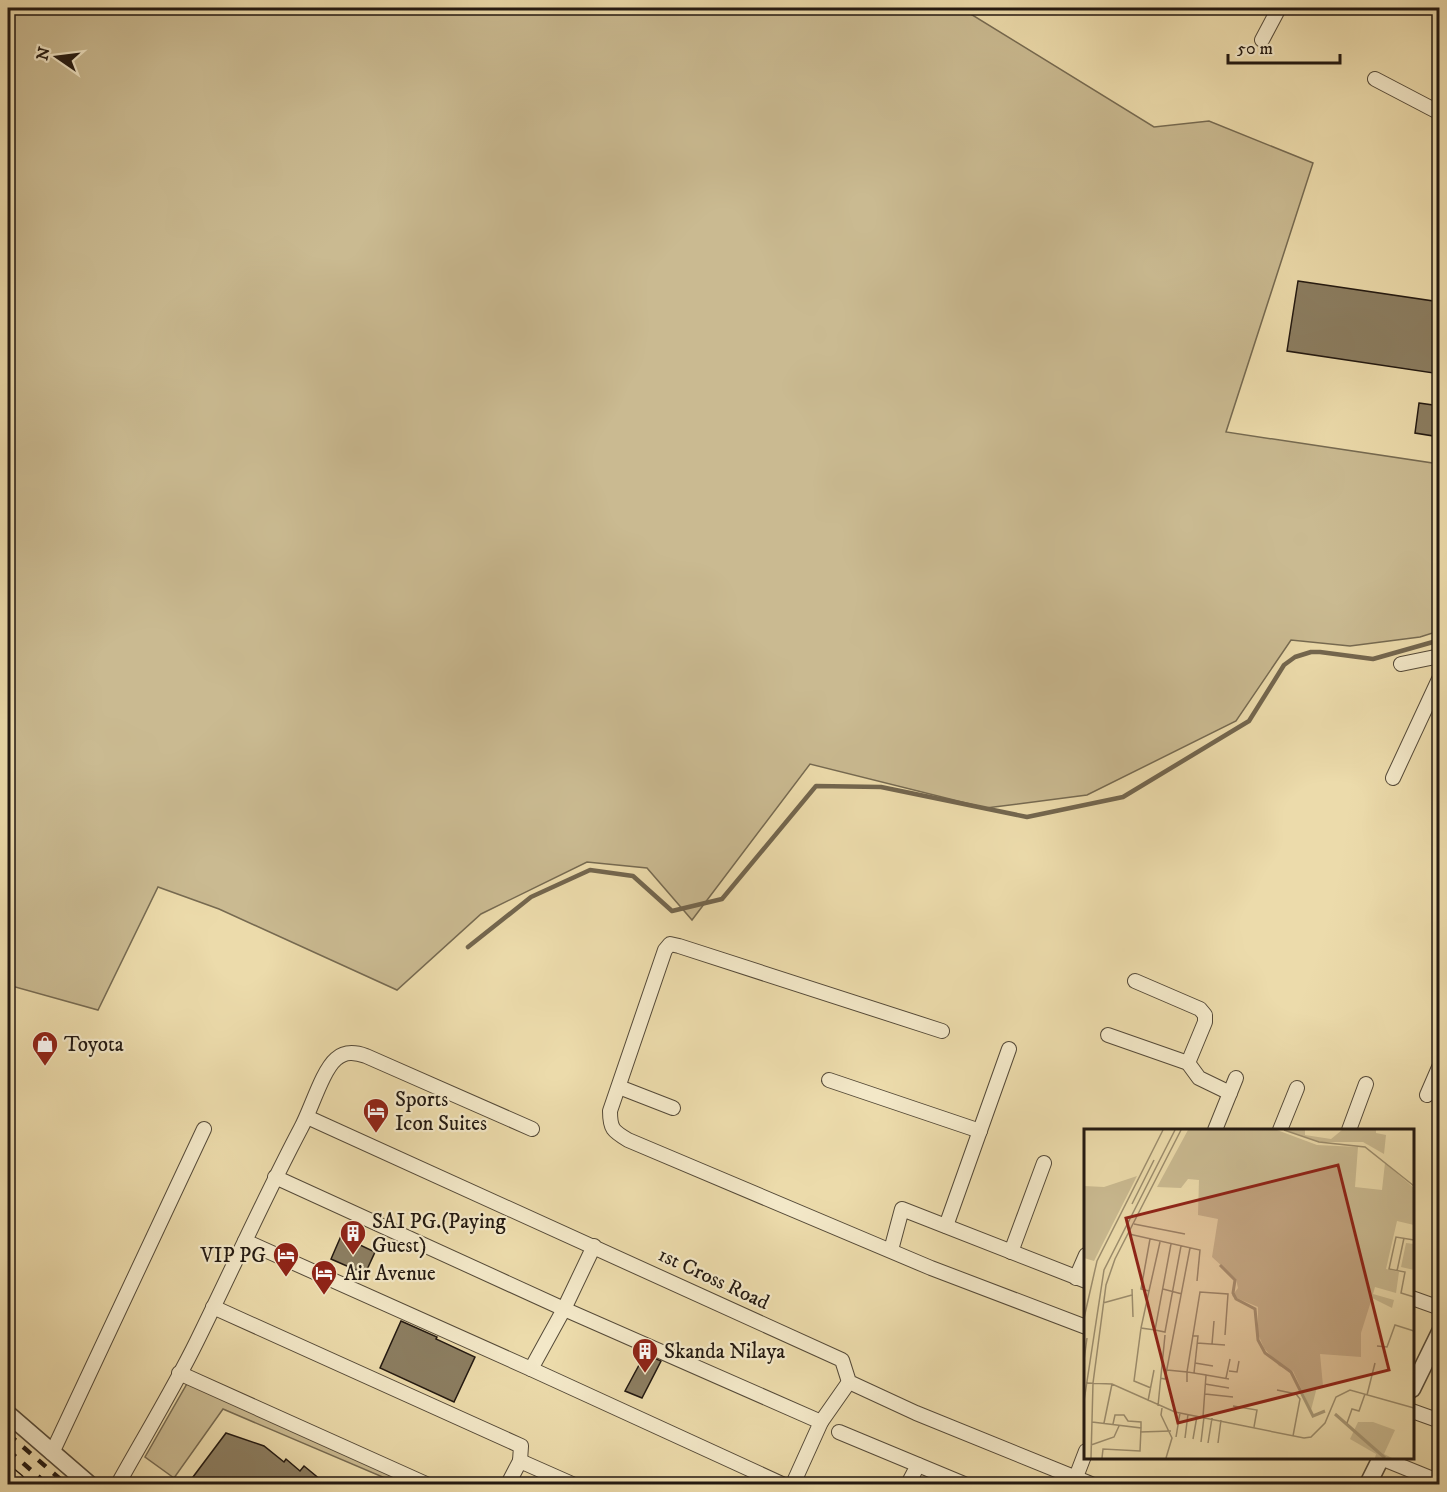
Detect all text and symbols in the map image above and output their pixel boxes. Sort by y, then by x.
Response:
north arrow [27,27,87,87]
scale bar [1228,27,1340,65]
text: 50 m [1237,38,1273,60]
text: N [32,45,55,62]
shop icon: Toyota [30,1029,60,1067]
place label: Toyota [64,1032,124,1058]
place label: Sports Icon Suites [395,1087,487,1137]
hotel icon: Sports Icon Suites [361,1096,391,1134]
inset map [1084,1129,1414,1459]
place label: SAI PG.(Paying Guest) [372,1209,506,1259]
building icon: SAI PG.(Paying Guest) [338,1218,368,1256]
hotel icon: VIP PG [271,1240,301,1278]
street label: 1st Cross Road [654,1242,774,1316]
place label: VIP PG [199,1243,266,1269]
hotel icon: Air Avenue [309,1258,339,1296]
place label: Air Avenue [344,1261,436,1287]
building icon: Skanda Nilaya [630,1336,660,1374]
place label: Skanda Nilaya [664,1339,785,1365]

